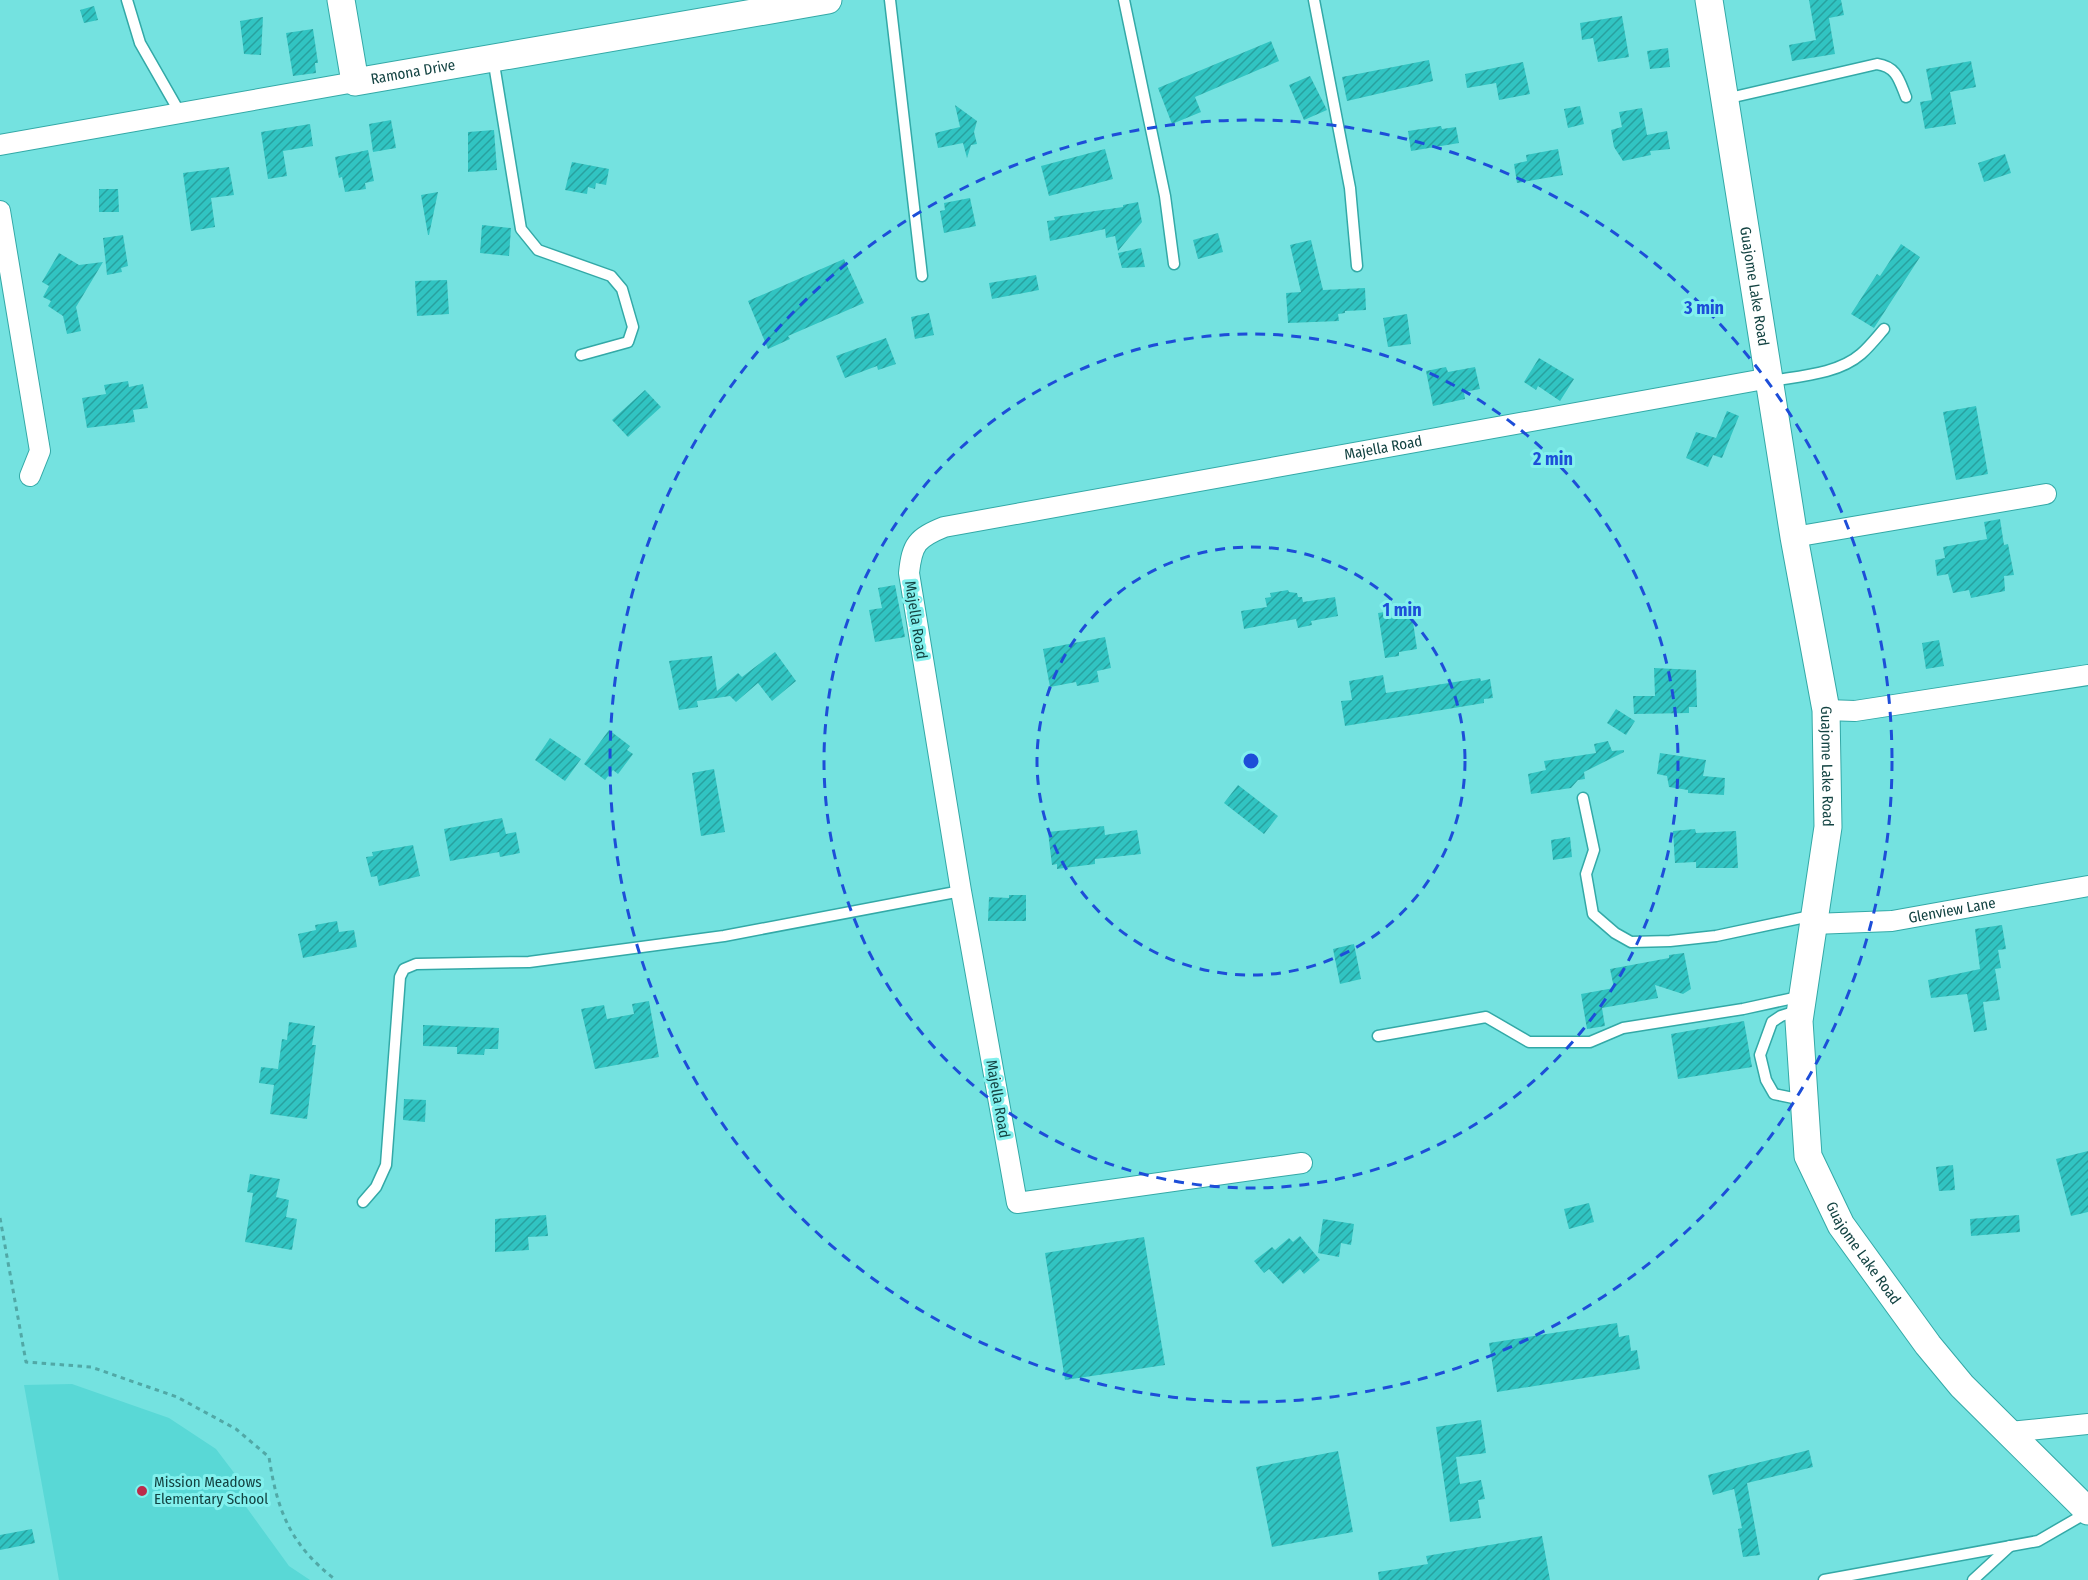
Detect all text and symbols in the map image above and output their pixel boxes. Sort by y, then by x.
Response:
street label: Ramona Drive [369,56,457,88]
street label: Guajome Lake Road [1736,225,1773,347]
text: 3 min [1683,297,1724,319]
street label: Majella Road [1343,432,1424,464]
text: 2 min [1532,448,1573,470]
street label: Majella Road [901,580,931,660]
text: 1 min [1382,599,1422,621]
street label: Guajome Lake Road [1817,706,1837,827]
centre of rings [1241,751,1261,771]
street label: Glenview Lane [1907,894,1997,927]
street label: Majella Road [982,1059,1014,1139]
street label: Guajome Lake Road [1822,1199,1904,1308]
place label: Mission Meadows Elementary School [154,1473,268,1508]
marker: Mission Meadows Elementary School [135,1484,149,1498]

